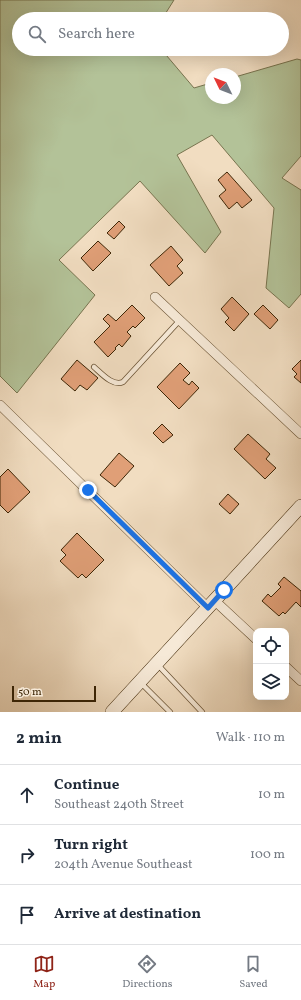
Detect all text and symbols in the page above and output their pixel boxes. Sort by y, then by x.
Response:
search box [12,12,289,56]
icon: search [26,23,48,45]
text: Search here [58,24,135,45]
north arrow [205,68,241,104]
route end [79,481,97,499]
route start [215,581,233,599]
map controls [253,628,289,700]
button: locate [253,628,289,664]
button: layers [253,664,289,700]
scale bar [12,684,96,703]
text: 50 m [18,685,42,700]
text: 2 min [16,727,62,750]
text: Walk · 110 m [216,729,285,747]
text: Continue [54,775,119,796]
icon: ahead [16,784,38,806]
text: 10 m [258,786,285,804]
text: Southeast 240th Street [54,796,184,814]
text: Turn right [54,835,128,856]
icon: right [16,844,38,866]
text: 100 m [250,846,285,864]
text: 204th Avenue Southeast [54,856,193,874]
icon: arrive [16,904,38,926]
text: Arrive at destination [54,904,201,925]
tab: Map [33,953,55,992]
tab: Directions [122,953,173,992]
tab: Saved [239,953,268,992]

